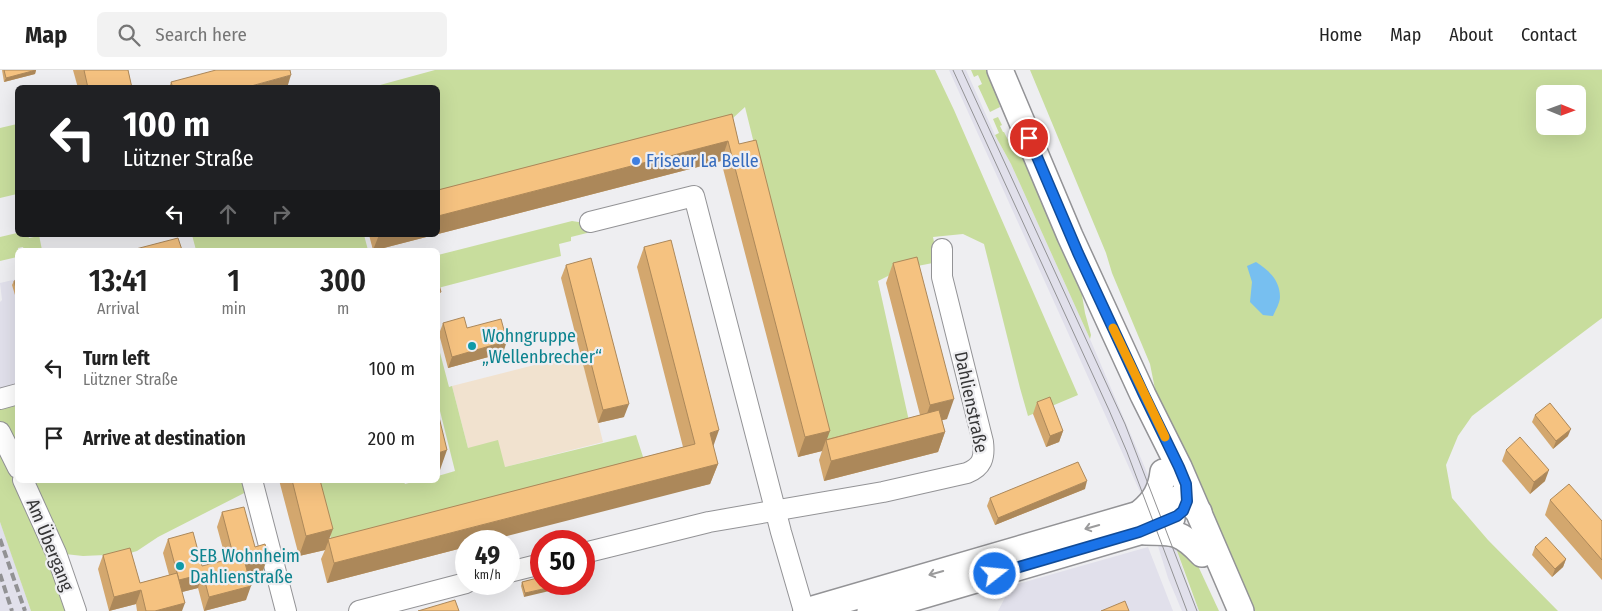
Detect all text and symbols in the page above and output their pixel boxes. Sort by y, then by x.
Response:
search box [97,12,447,57]
text: Map [25,21,67,49]
icon: search [115,21,143,49]
text: Search here [155,23,247,46]
text: Home [1319,24,1362,46]
text: Map [1390,24,1421,46]
text: About [1449,24,1493,46]
text: Contact [1521,24,1577,46]
north arrow [1536,85,1586,135]
map controls [1536,85,1586,135]
text: 100 m [123,103,210,145]
icon: left [40,105,105,170]
pin [1008,117,1050,159]
icon: arrive [1015,124,1043,152]
text: Lützner Straße [123,145,254,172]
place label: Friseur La Belle [646,150,759,172]
marker: Friseur La Belle [630,155,642,167]
icon: left [161,200,189,228]
icon: ahead [214,200,242,228]
icon: right [267,200,295,228]
text: 13:41 [89,263,148,299]
text: 1 [228,263,240,299]
text: 300 [320,263,366,299]
text: Arrival [97,299,139,318]
text: min [221,299,246,318]
text: m [337,299,349,318]
place label: Wohngruppe „Wellenbrecher“ [482,325,602,368]
marker: Wohngruppe „Wellenbrecher“ [466,340,478,352]
text: Turn left [83,347,150,370]
street label: Dahlienstraße [950,349,992,455]
icon: left [40,354,68,382]
text: 100 m [369,357,415,380]
text: Lützner Straße [83,370,178,389]
icon: arrive [40,424,68,452]
text: Arrive at destination [83,427,246,450]
text: 200 m [368,427,415,450]
street label: Am Übergang [22,496,79,595]
one-way arrow [1085,523,1101,533]
speed limit sign: 50 [530,530,595,595]
text: 49 [475,541,500,571]
place label: SEB Wohnheim Dahlienstraße [190,545,300,588]
position arrow [968,547,1020,599]
marker: SEB Wohnheim Dahlienstraße [174,560,186,572]
text: km/h [474,568,501,582]
one-way arrow [928,568,944,578]

